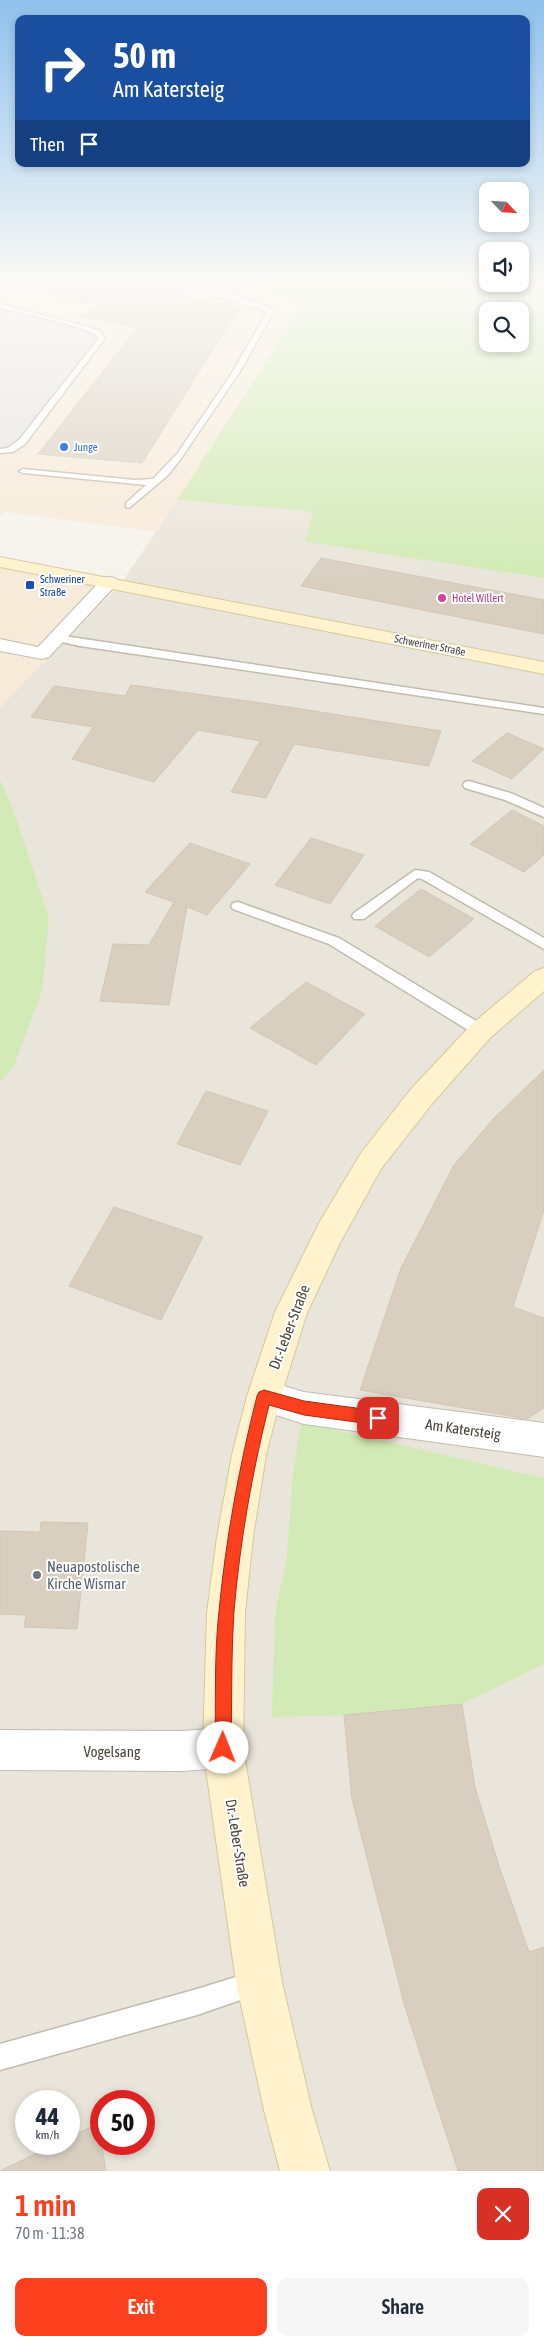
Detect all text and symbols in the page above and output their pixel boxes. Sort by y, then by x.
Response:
icon: right [30,35,95,100]
text: 50 m [113,35,176,75]
text: Am Katersteig [113,76,224,102]
icon: arrive [75,130,103,158]
text: Then [30,133,65,155]
north arrow [479,182,529,232]
map controls [479,182,529,352]
button: sound [479,242,529,292]
button: search [479,302,529,352]
marker: Junge [58,441,70,453]
place label: Junge [74,441,98,453]
place label: Schweriner Straße [40,573,86,598]
marker: Schweriner Straße [24,579,36,591]
marker: Hotel Willert [436,592,448,604]
place label: Hotel Willert [452,592,504,604]
street label: Schweriner Straße [393,632,467,658]
street label: Dr.-Leber-Straße [265,1282,313,1372]
pin [357,1397,399,1439]
icon: arrive [364,1404,392,1432]
street label: Am Katersteig [424,1415,502,1443]
place label: Neuapostolische Kirche Wismar [47,1558,140,1592]
marker: Neuapostolische Kirche Wismar [31,1569,43,1581]
position arrow [196,1721,248,1773]
street label: Vogelsang [84,1743,141,1760]
street label: Dr.-Leber-Straße [223,1798,253,1888]
speed limit sign: 50 [90,2090,155,2155]
text: 44 [36,2102,59,2130]
text: km/h [36,2128,59,2142]
text: 1 min [15,2188,76,2222]
button: close [477,2188,529,2240]
text: 70 m · 11:38 [15,2224,85,2242]
button: Exit [15,2278,267,2336]
button: Share [277,2278,529,2336]

